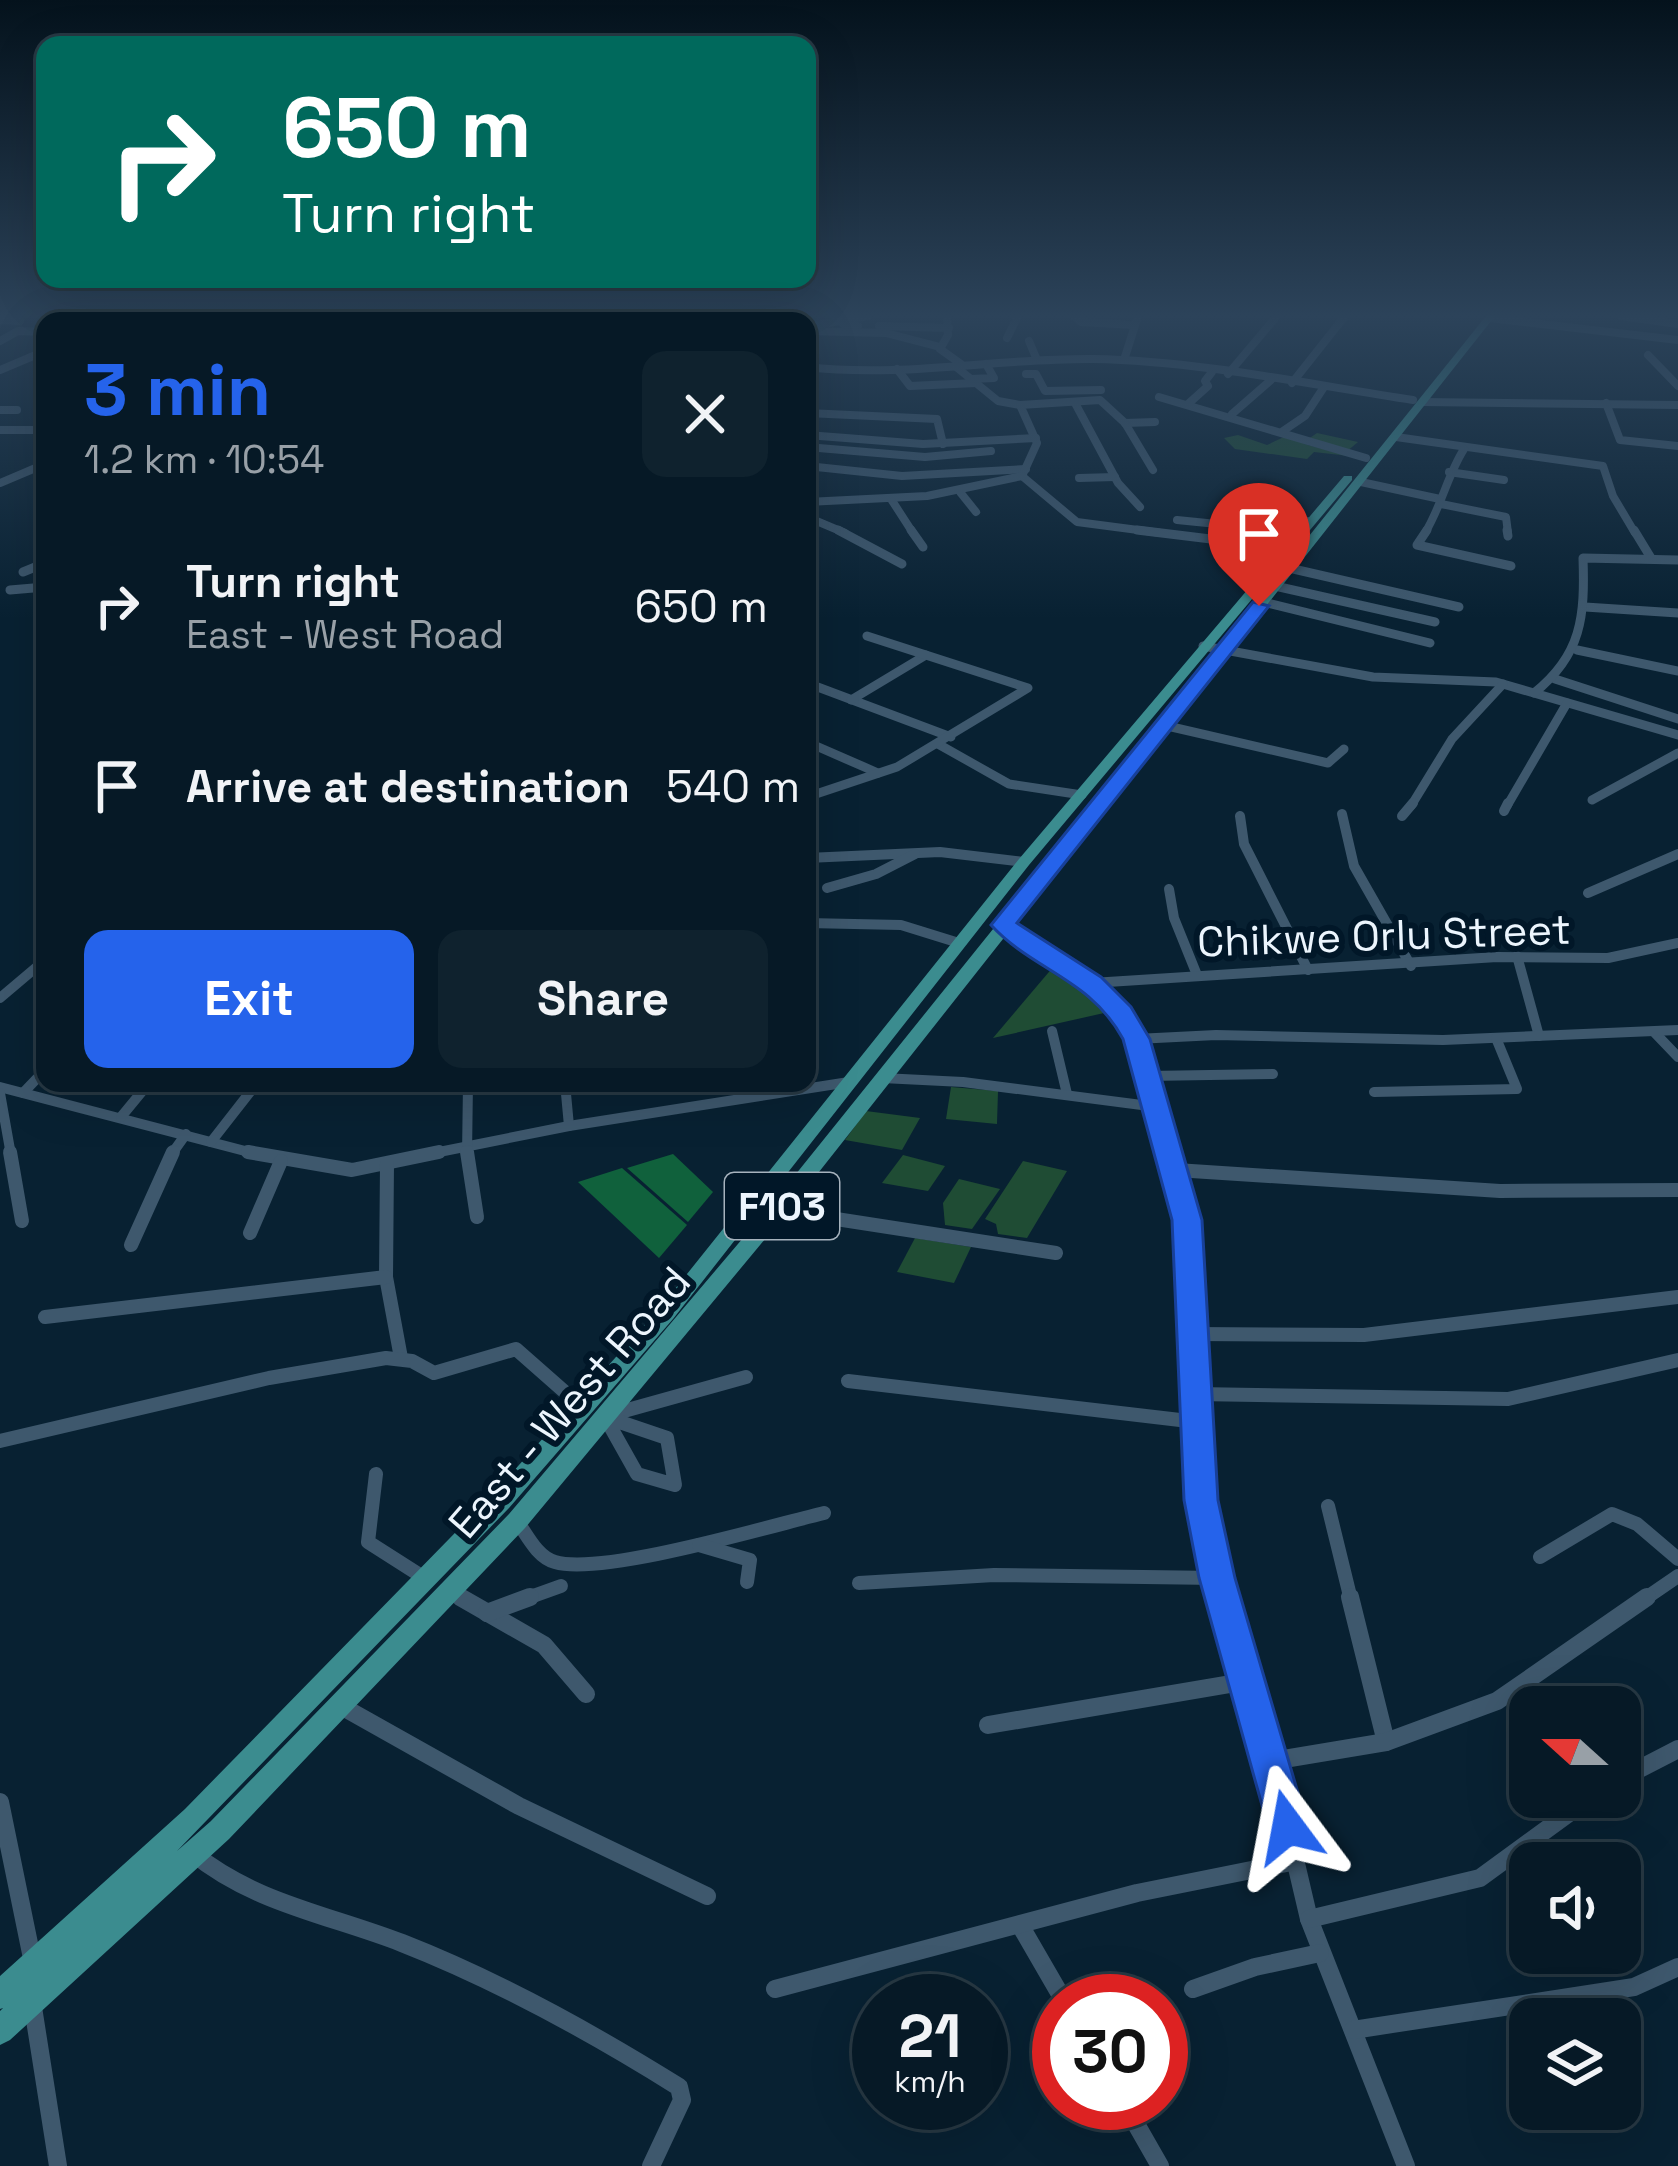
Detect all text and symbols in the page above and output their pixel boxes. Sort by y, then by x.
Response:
text: 650 m [282,74,532,182]
icon: right [84,84,240,240]
text: Turn right [282,179,535,248]
text: 3 min [84,344,271,436]
button: close [642,351,768,477]
text: 1.2 km · 10:54 [84,435,324,484]
pin [1208,483,1310,606]
icon: arrive [1226,501,1292,567]
text: Turn right [186,553,400,610]
icon: right [84,573,150,639]
text: 650 m [634,578,768,635]
text: East - West Road [186,610,504,659]
icon: arrive [84,753,150,819]
text: Arrive at destination [186,758,630,815]
text: 540 m [666,758,800,815]
street label: Chikwe Orlu Street [1196,902,1572,969]
button: Exit [84,930,414,1068]
button: Share [438,930,768,1068]
road number: F103 [725,1173,839,1239]
street label: East - West Road [437,1256,702,1549]
north arrow [1509,1686,1641,1818]
map controls [1509,1686,1641,2130]
position arrow [1225,1764,1351,1890]
button: sound [1509,1842,1641,1974]
speed limit sign: 30 [1032,1974,1188,2130]
text: 21 [899,1998,961,2075]
button: layers [1509,1998,1641,2130]
text: km/h [894,2062,966,2101]

